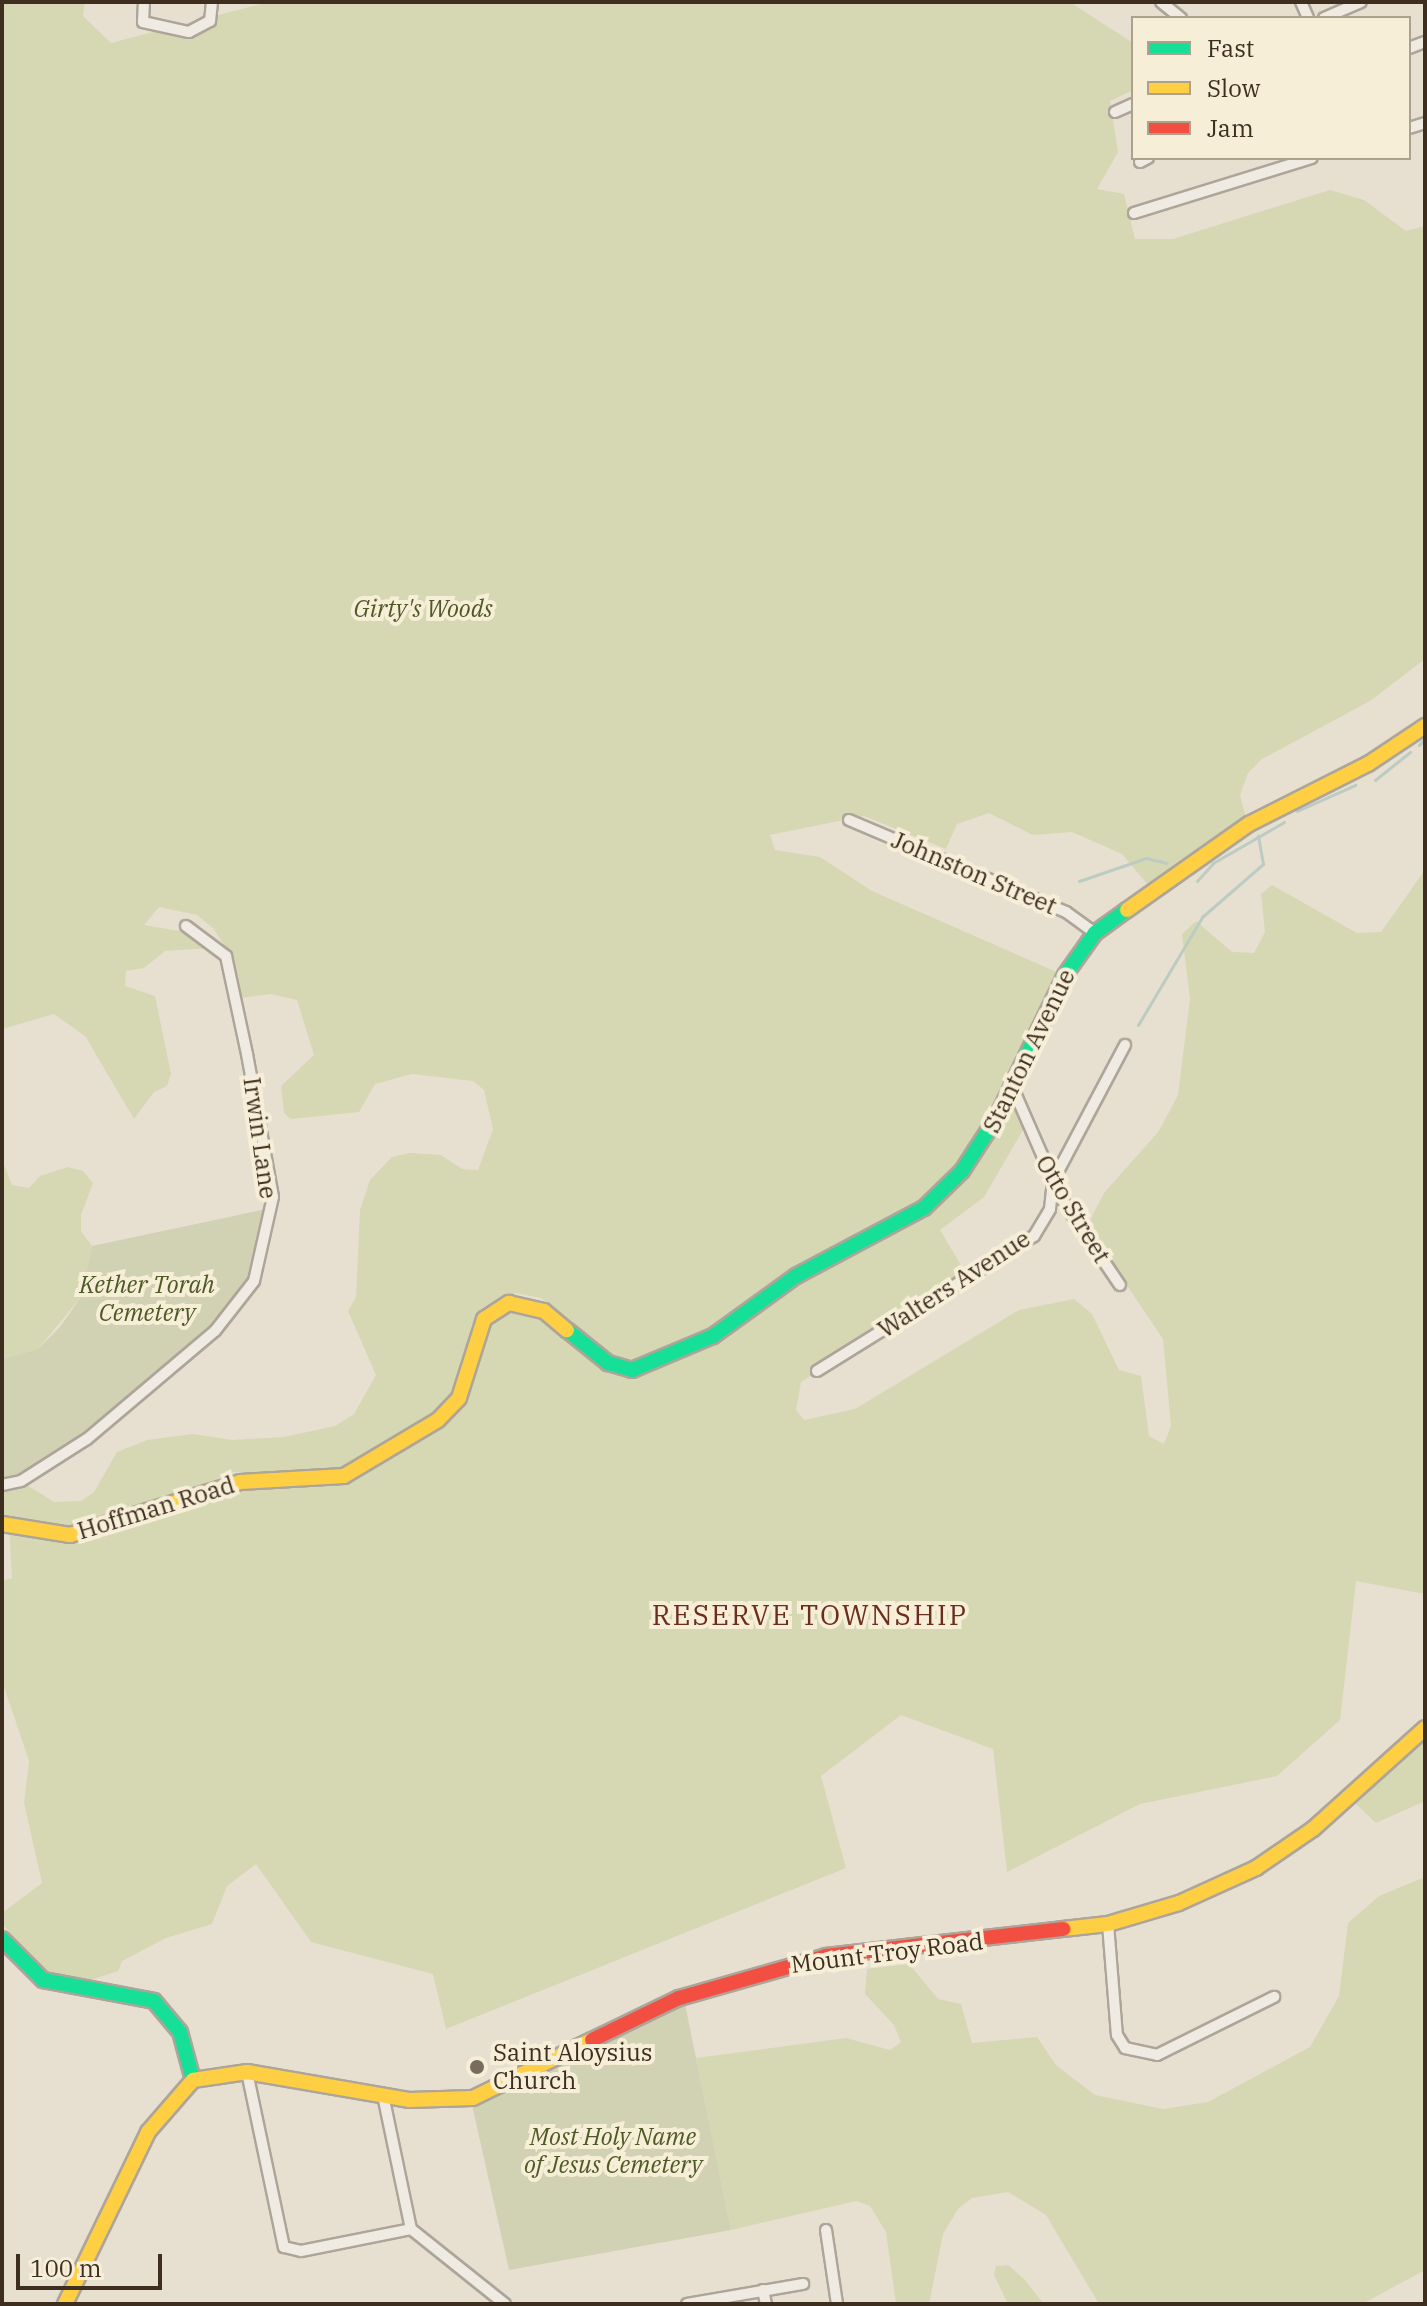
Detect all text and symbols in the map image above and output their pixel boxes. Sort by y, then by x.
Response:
legend [1131,16,1411,160]
text: Fast [1207,32,1254,64]
text: Slow [1207,72,1260,104]
text: Jam [1207,112,1254,144]
park label: Girty's Woods [353,595,493,623]
street label: Johnston Street [887,825,1061,921]
street label: Stanton Avenue [977,965,1081,1137]
street label: Irwin Lane [237,1075,283,1201]
street label: Otto Street [1030,1150,1116,1268]
street label: Walters Avenue [872,1224,1036,1344]
park label: Kether Torah Cemetery [79,1271,215,1327]
street label: Hoffman Road [74,1470,238,1546]
district label: RESERVE TOWNSHIP [652,1598,968,1632]
street label: Mount Troy Road [789,1927,985,1979]
place label: Saint Aloysius Church [493,2039,652,2095]
marker: Saint Aloysius Church [468,2058,486,2076]
park label: Most Holy Name of Jesus Cemetery [524,2123,702,2179]
scale bar [20,2238,166,2288]
text: 100 m [30,2252,102,2284]

